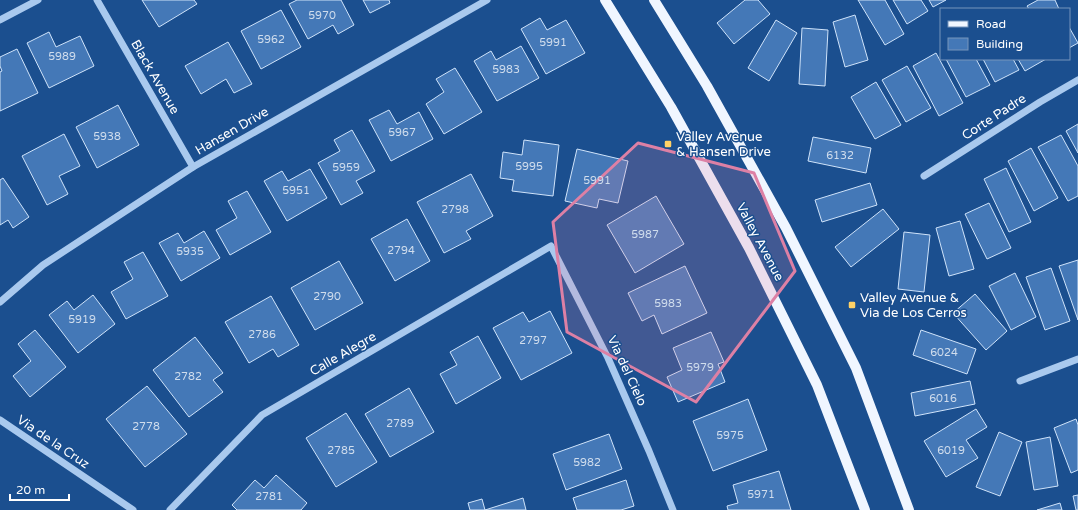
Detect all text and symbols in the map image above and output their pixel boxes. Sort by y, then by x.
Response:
legend [940,8,1070,60]
house number: 5970 [308,9,336,22]
text: Road [976,17,1006,31]
house number: 5962 [257,33,285,46]
house number: 5991 [539,36,567,49]
street label: Black Avenue [127,37,183,117]
text: Building [976,37,1023,51]
house number: 5989 [48,50,76,63]
house number: 5983 [492,63,520,76]
street label: Corte Padre [959,90,1029,144]
street label: Hansen Drive [193,104,271,158]
house number: 5967 [388,126,416,139]
place label: Valley Avenue & Hansen Drive [676,129,771,160]
house number: 5938 [93,130,121,143]
marker: Valley Avenue & Hansen Drive [663,139,673,149]
house number: 6132 [826,149,854,162]
house number: 5995 [515,160,543,173]
house number: 5959 [332,161,360,174]
house number: 5991 [583,174,611,187]
house number: 5951 [282,184,310,197]
street label: Valley Avenue [733,200,787,284]
house number: 2798 [441,203,469,216]
house number: 5987 [631,228,659,241]
house number: 2794 [387,244,415,257]
house number: 5935 [176,245,204,258]
house number: 2790 [313,290,341,303]
place label: Valley Avenue & Via de Los Cerros [860,290,967,321]
house number: 5983 [654,297,682,310]
marker: Valley Avenue & Via de Los Cerros [847,300,857,310]
house number: 5919 [68,313,96,326]
house number: 2786 [248,328,276,341]
street label: Calle Alegre [307,329,379,379]
street label: Via del Cielo [604,333,650,409]
house number: 2797 [519,334,547,347]
house number: 6024 [930,346,958,359]
house number: 5979 [686,361,714,374]
house number: 2782 [174,370,202,383]
house number: 6016 [929,392,957,405]
street label: Via de la Cruz [14,412,92,472]
house number: 2789 [386,417,414,430]
house number: 2778 [132,420,160,433]
house number: 5975 [716,429,744,442]
house number: 2785 [327,444,355,457]
house number: 6019 [937,444,965,457]
house number: 5982 [573,456,601,469]
scale bar [10,476,69,502]
text: 20 m [16,483,45,497]
house number: 5971 [747,488,775,501]
house number: 2781 [255,490,283,503]

